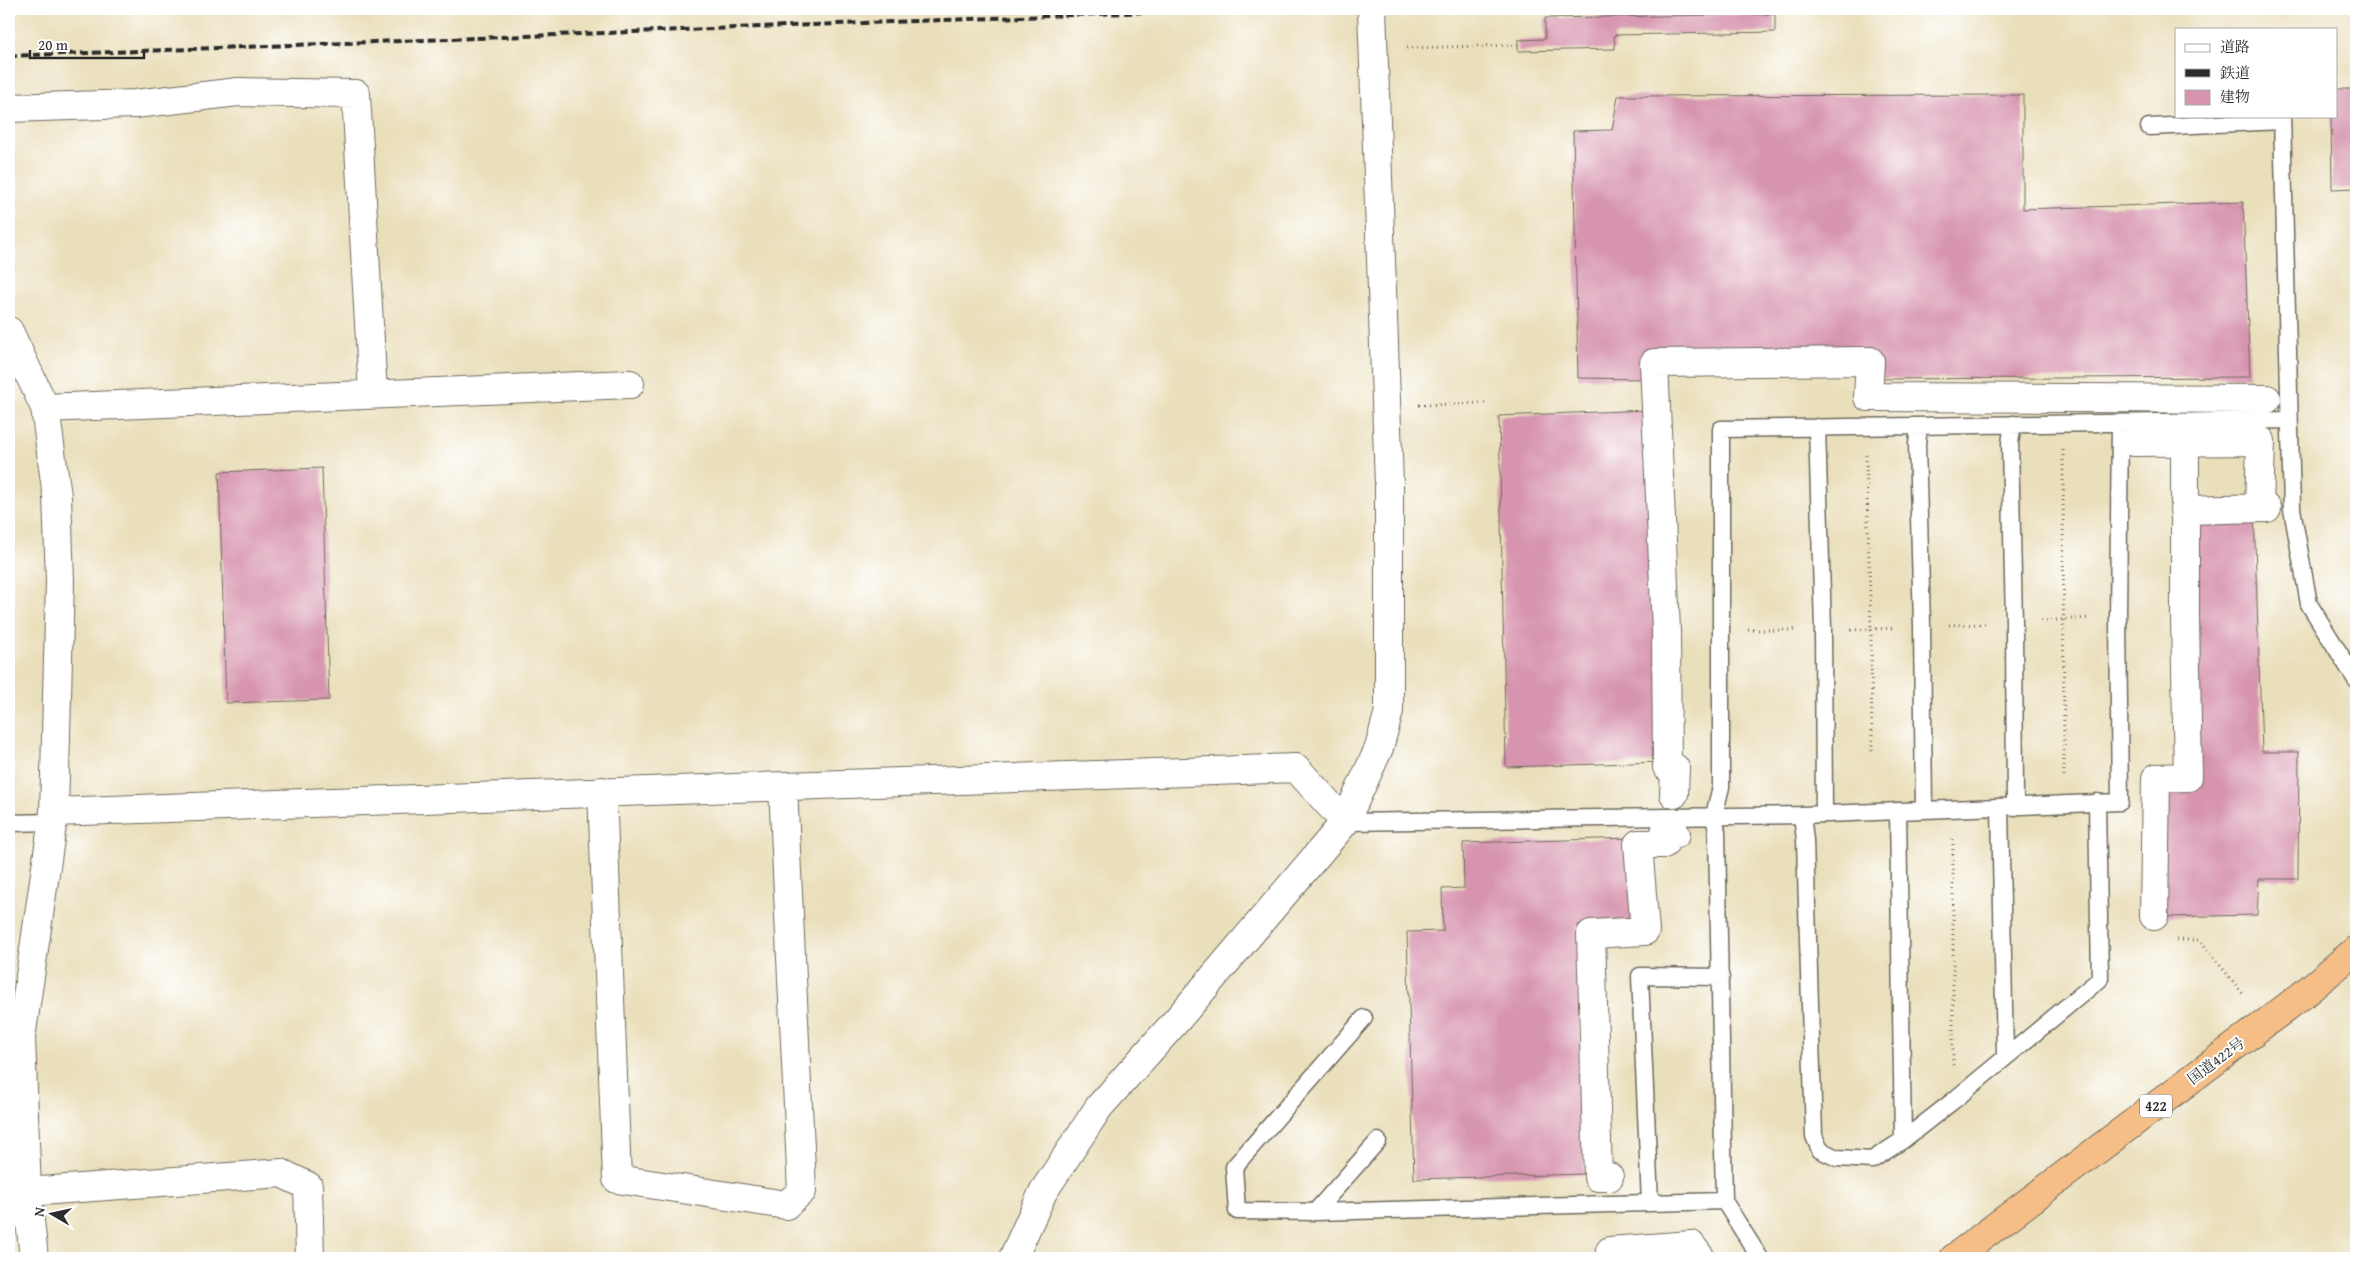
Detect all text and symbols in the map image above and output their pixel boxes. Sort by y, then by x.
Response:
scale bar [30,28,144,60]
legend [2175,28,2338,118]
text: 20 m [38,34,69,55]
text: 道路 [2220,36,2250,57]
text: 鉄道 [2220,62,2250,83]
text: 建物 [2220,86,2250,107]
street label: 国道422号 [2183,1032,2249,1089]
road number: 422 [2140,1094,2172,1118]
north arrow [28,1190,78,1240]
text: N [29,1205,50,1218]

